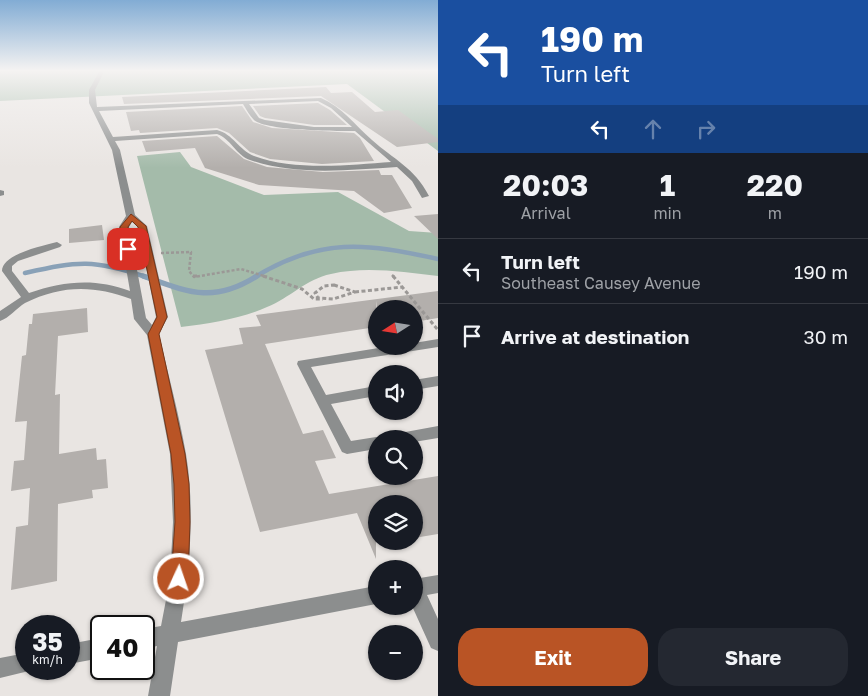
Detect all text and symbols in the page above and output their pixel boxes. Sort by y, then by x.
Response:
text: 190 m [541,18,643,60]
icon: left [458,20,523,85]
text: Turn left [541,60,630,87]
icon: left [586,115,614,143]
icon: ahead [639,115,667,143]
icon: right [692,115,720,143]
text: 20:03 [503,167,588,203]
text: 1 [660,167,675,203]
text: 220 [747,167,803,203]
text: Arrival [521,203,571,223]
text: min [653,203,682,223]
text: m [768,203,782,223]
pin [107,228,149,270]
icon: arrive [114,235,142,263]
text: Turn left [501,250,580,273]
icon: left [458,257,486,285]
text: 190 m [794,260,848,283]
text: Southeast Causey Avenue [501,273,700,293]
north arrow [368,300,422,355]
map controls [368,300,423,680]
icon: arrive [458,322,486,350]
text: Arrive at destination [501,325,689,348]
text: 30 m [804,325,848,348]
button: sound [368,365,423,420]
button: search [368,430,423,485]
button: layers [368,495,423,550]
position arrow [152,552,204,604]
button: + [368,560,423,615]
speed limit sign: 40 [90,615,155,680]
button: − [368,625,423,680]
text: 35 [32,626,63,657]
button: Exit [458,628,648,686]
button: Share [658,628,848,686]
text: km/h [32,652,63,667]

